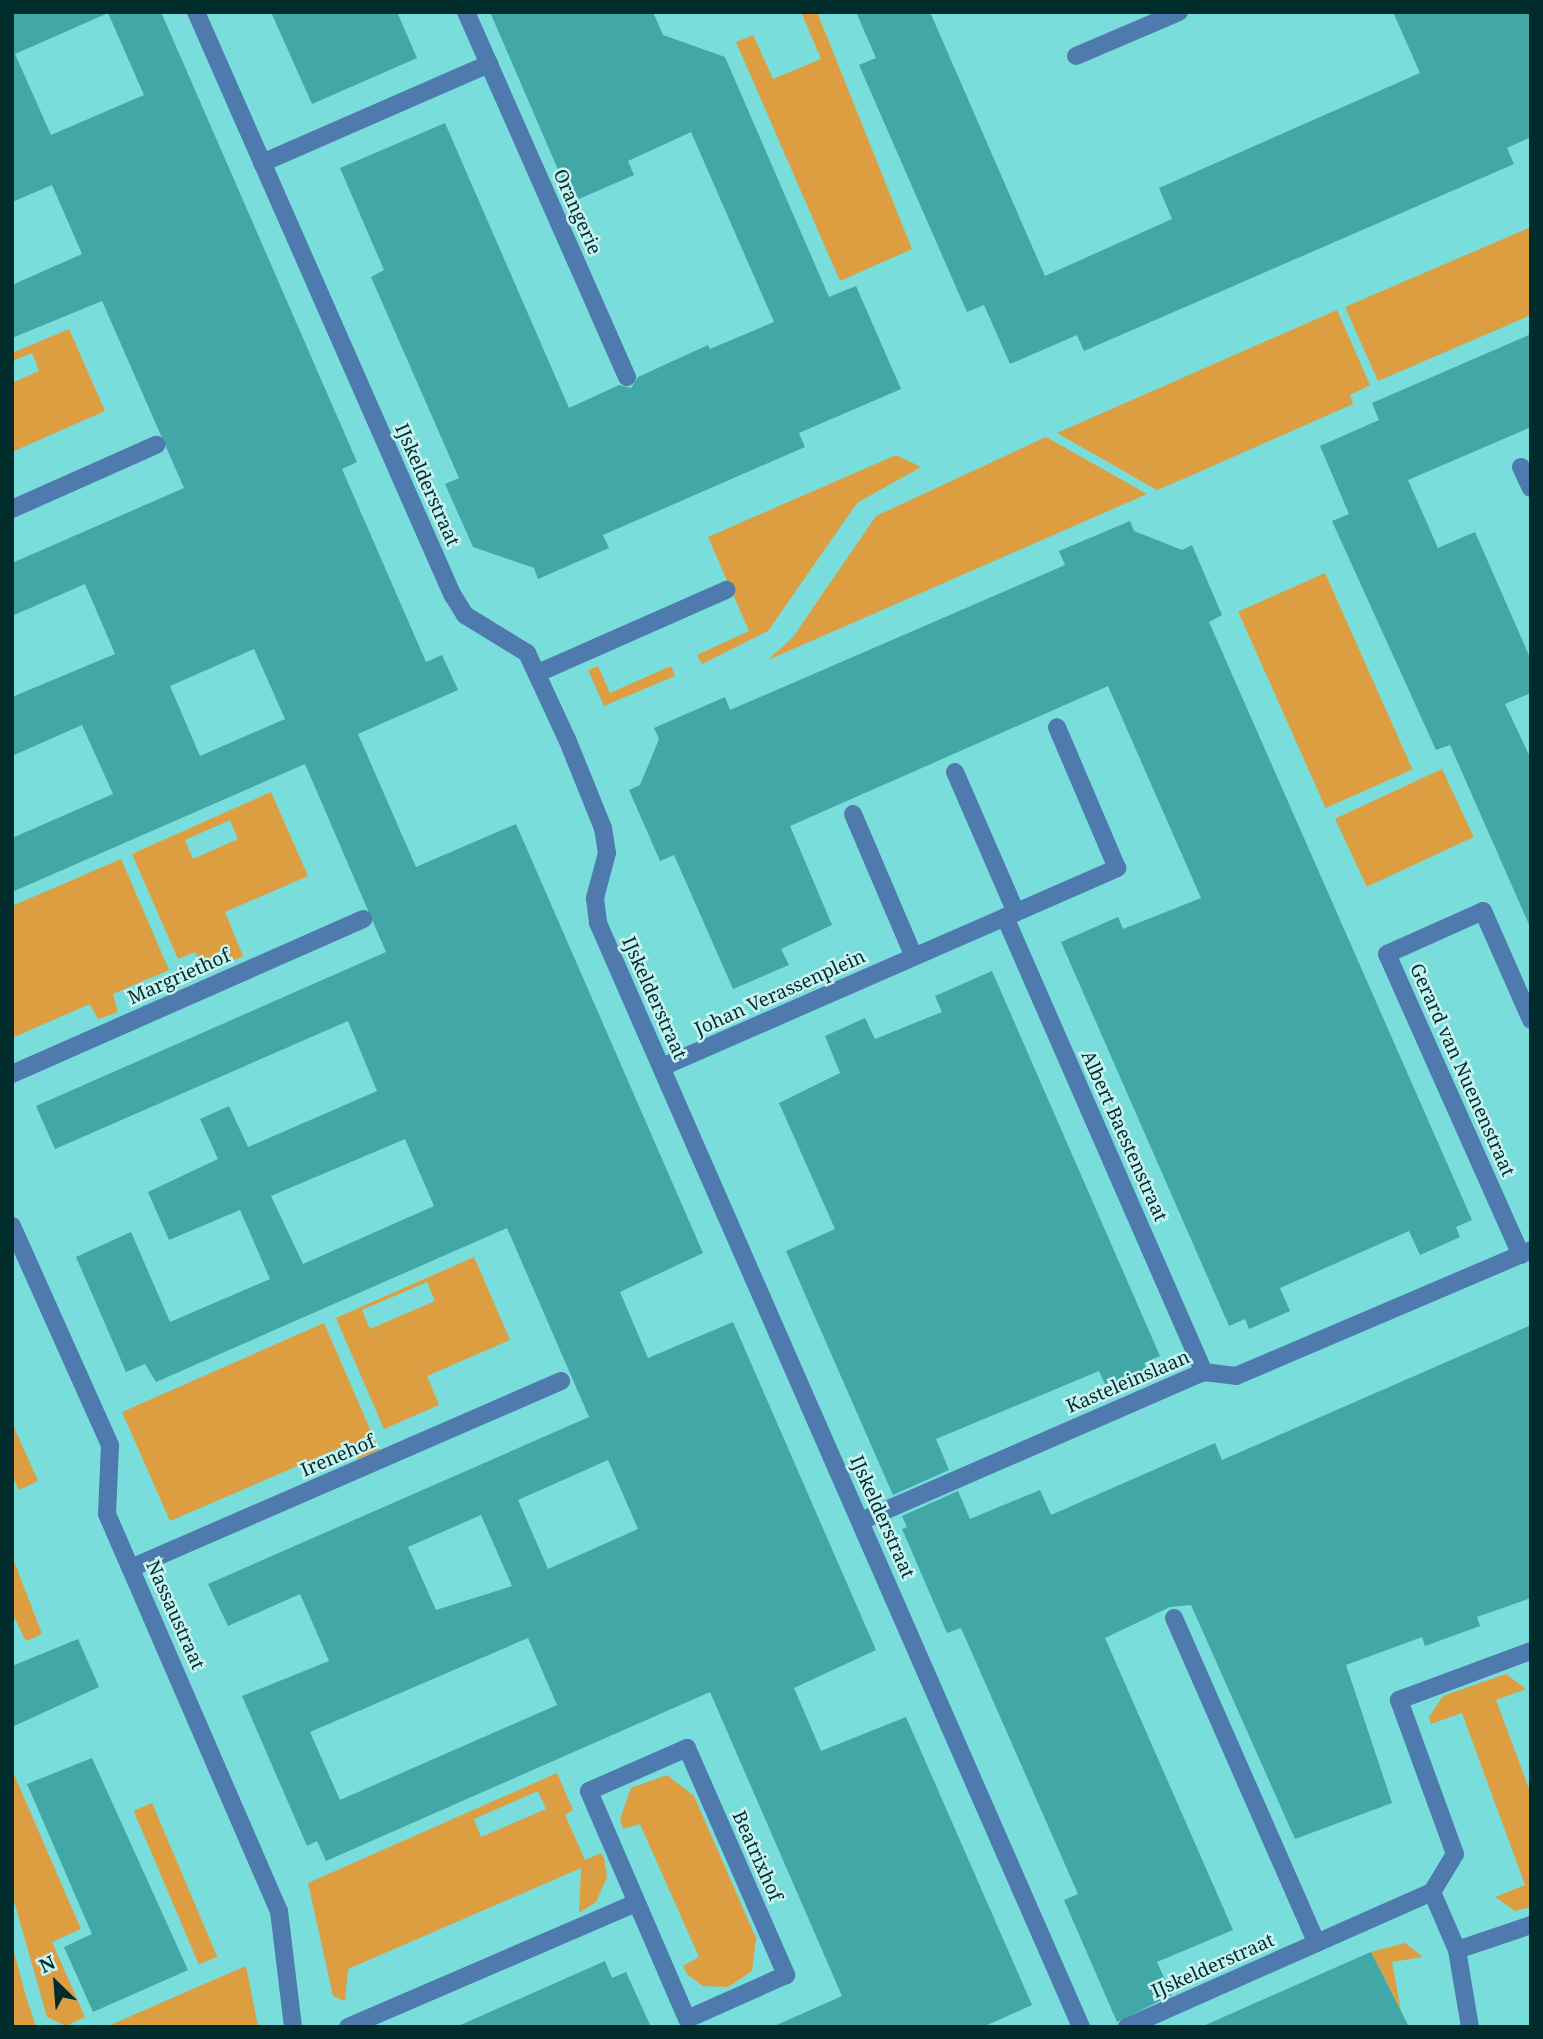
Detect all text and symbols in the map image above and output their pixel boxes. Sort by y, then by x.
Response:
street label: Orangerie [548,166,606,258]
street label: IJskelderstraat [390,420,464,550]
street label: IJskelderstraat [617,933,691,1063]
street label: Margriethof [124,944,234,1010]
street label: Johan Verassenplein [691,945,869,1041]
street label: Gerard van Nuenenstraat [1405,960,1519,1180]
street label: Albert Baestenstraat [1076,1047,1172,1225]
street label: Kasteleinslaan [1063,1346,1193,1418]
street label: Irenehof [297,1430,379,1482]
street label: IJskelderstraat [845,1452,919,1582]
street label: Nassaustraat [141,1557,209,1673]
street label: Beatrixhof [727,1808,787,1904]
street label: IJskelderstraat [1148,1929,1278,2003]
north arrow [21,1948,91,2018]
text: N [35,1949,59,1979]

